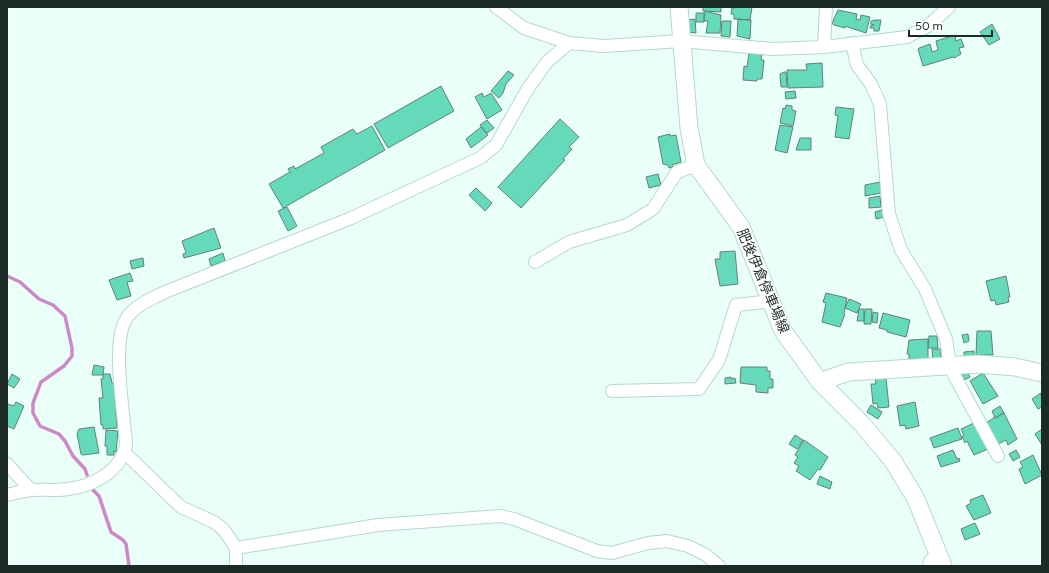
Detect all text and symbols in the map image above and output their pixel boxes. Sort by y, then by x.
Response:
scale bar [909,12,992,38]
text: 50 m [915,19,943,33]
street label: 肥後伊倉停車場線 [733,226,793,336]

